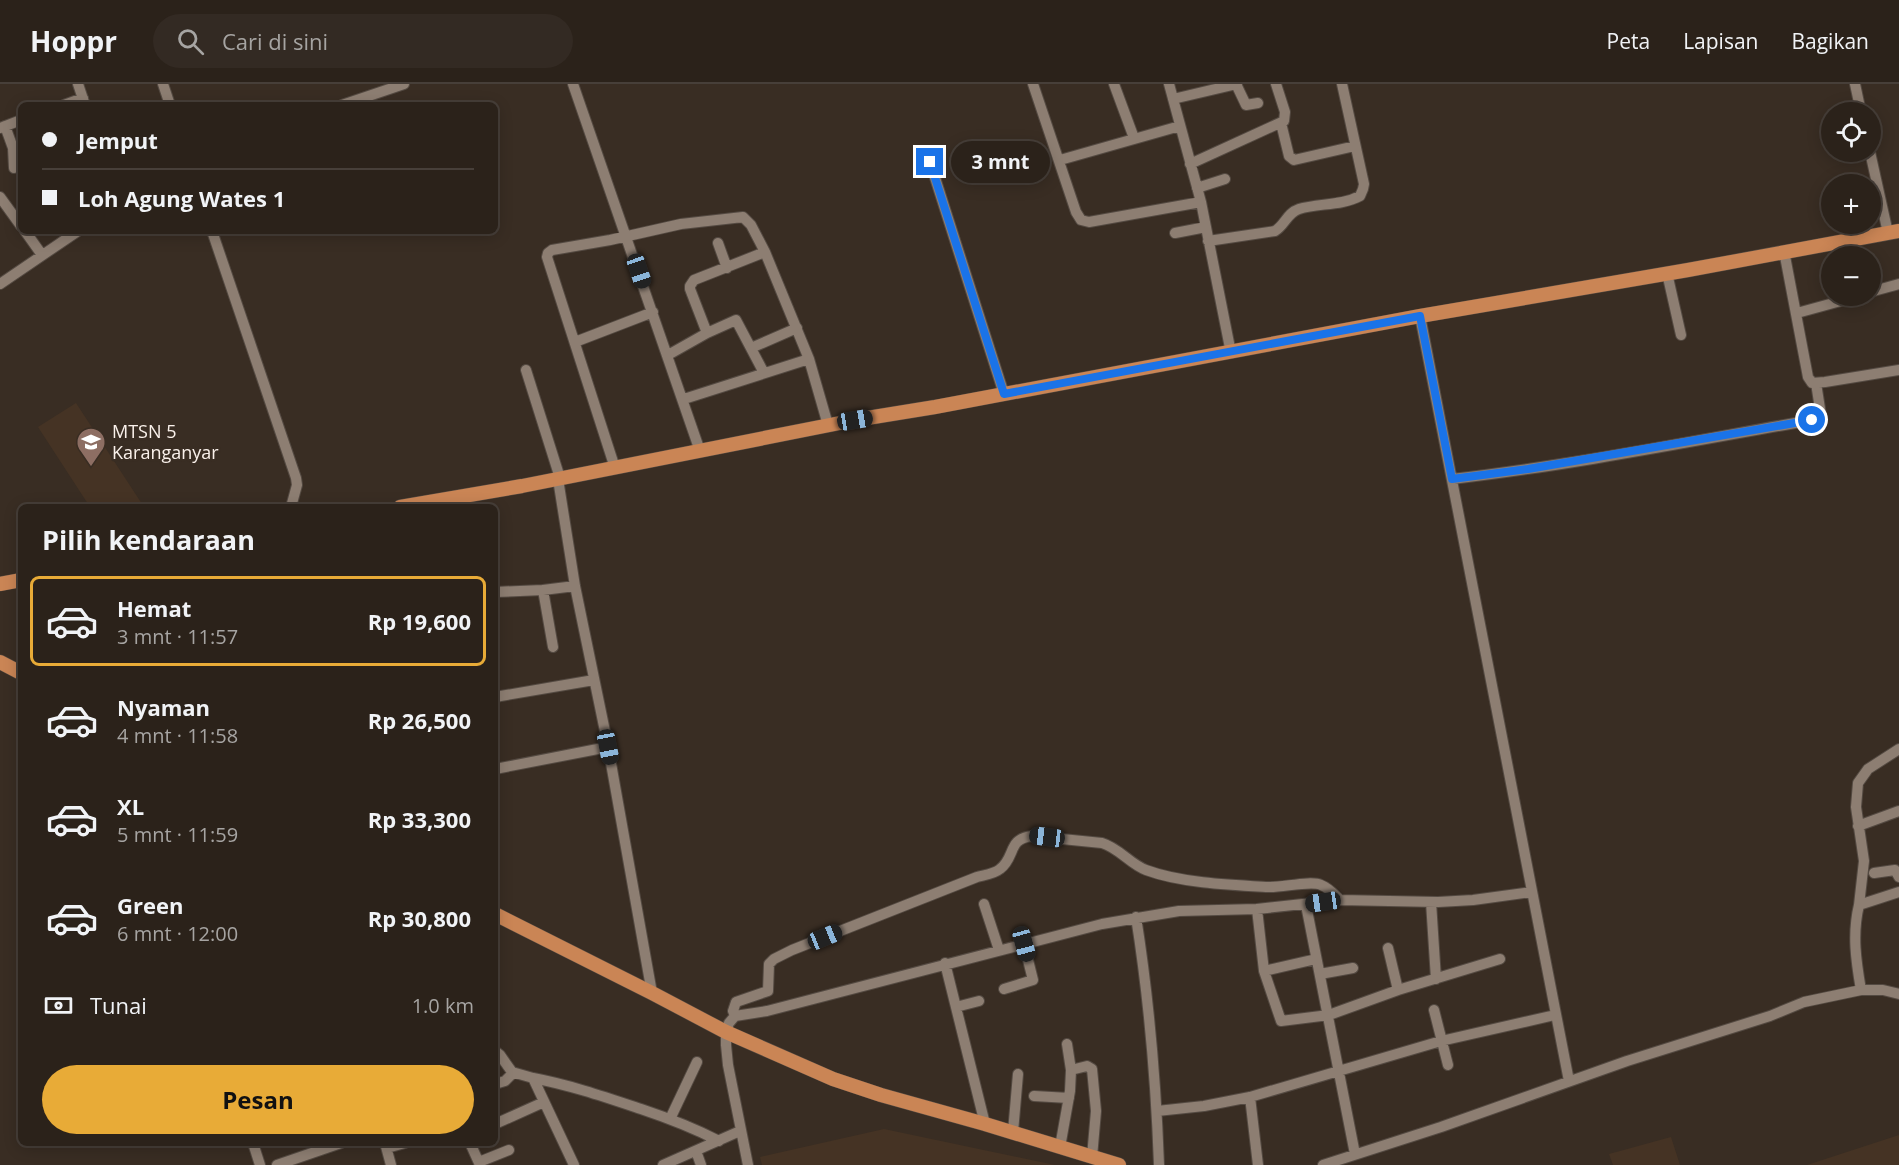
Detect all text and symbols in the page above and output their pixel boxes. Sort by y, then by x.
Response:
search box [153,14,573,68]
text: Hoppr [30,22,117,60]
icon: search [174,25,207,58]
text: Cari di sini [222,26,328,56]
text: Peta [1607,27,1650,55]
text: Lapisan [1683,27,1758,55]
text: Bagikan [1791,27,1869,55]
map controls [1821,102,1881,306]
button: locate [1821,102,1881,162]
text: Jemput [78,125,158,155]
callout: 3 mnt [951,141,1050,183]
route end [916,148,943,175]
text: 3 mnt [971,148,1030,175]
button: + [1821,174,1881,234]
text: Loh Agung Wates 1 [78,183,285,213]
button: − [1821,246,1881,306]
car [625,251,653,291]
route start [1798,406,1825,433]
car [836,408,874,432]
place label: MTSN 5 Karanganyar [112,419,219,464]
school or university icon: MTSN 5 Karanganyar [75,426,107,468]
text: Pilih kendaraan [42,521,255,558]
text: Hemat [117,593,191,623]
icon: car [45,594,99,648]
text: Rp 19,600 [368,606,471,636]
text: 3 mnt · 11:57 [117,623,238,650]
text: Nyaman [117,692,210,722]
icon: car [45,693,99,747]
text: Rp 26,500 [368,705,471,735]
text: 4 mnt · 11:58 [117,722,238,749]
car [596,728,620,766]
text: XL [117,791,144,821]
icon: car [45,792,99,846]
text: Rp 33,300 [368,804,471,834]
text: 5 mnt · 11:59 [117,821,238,848]
car [1028,826,1066,848]
text: Green [117,890,183,920]
icon: car [45,891,99,945]
car [1304,891,1342,913]
text: Rp 30,800 [368,903,471,933]
text: 6 mnt · 12:00 [117,920,238,947]
car [805,922,845,952]
car [1011,924,1037,964]
icon: cash [42,989,75,1022]
text: Tunai [90,990,147,1020]
text: 1.0 km [412,992,474,1019]
button: Pesan [42,1065,474,1134]

